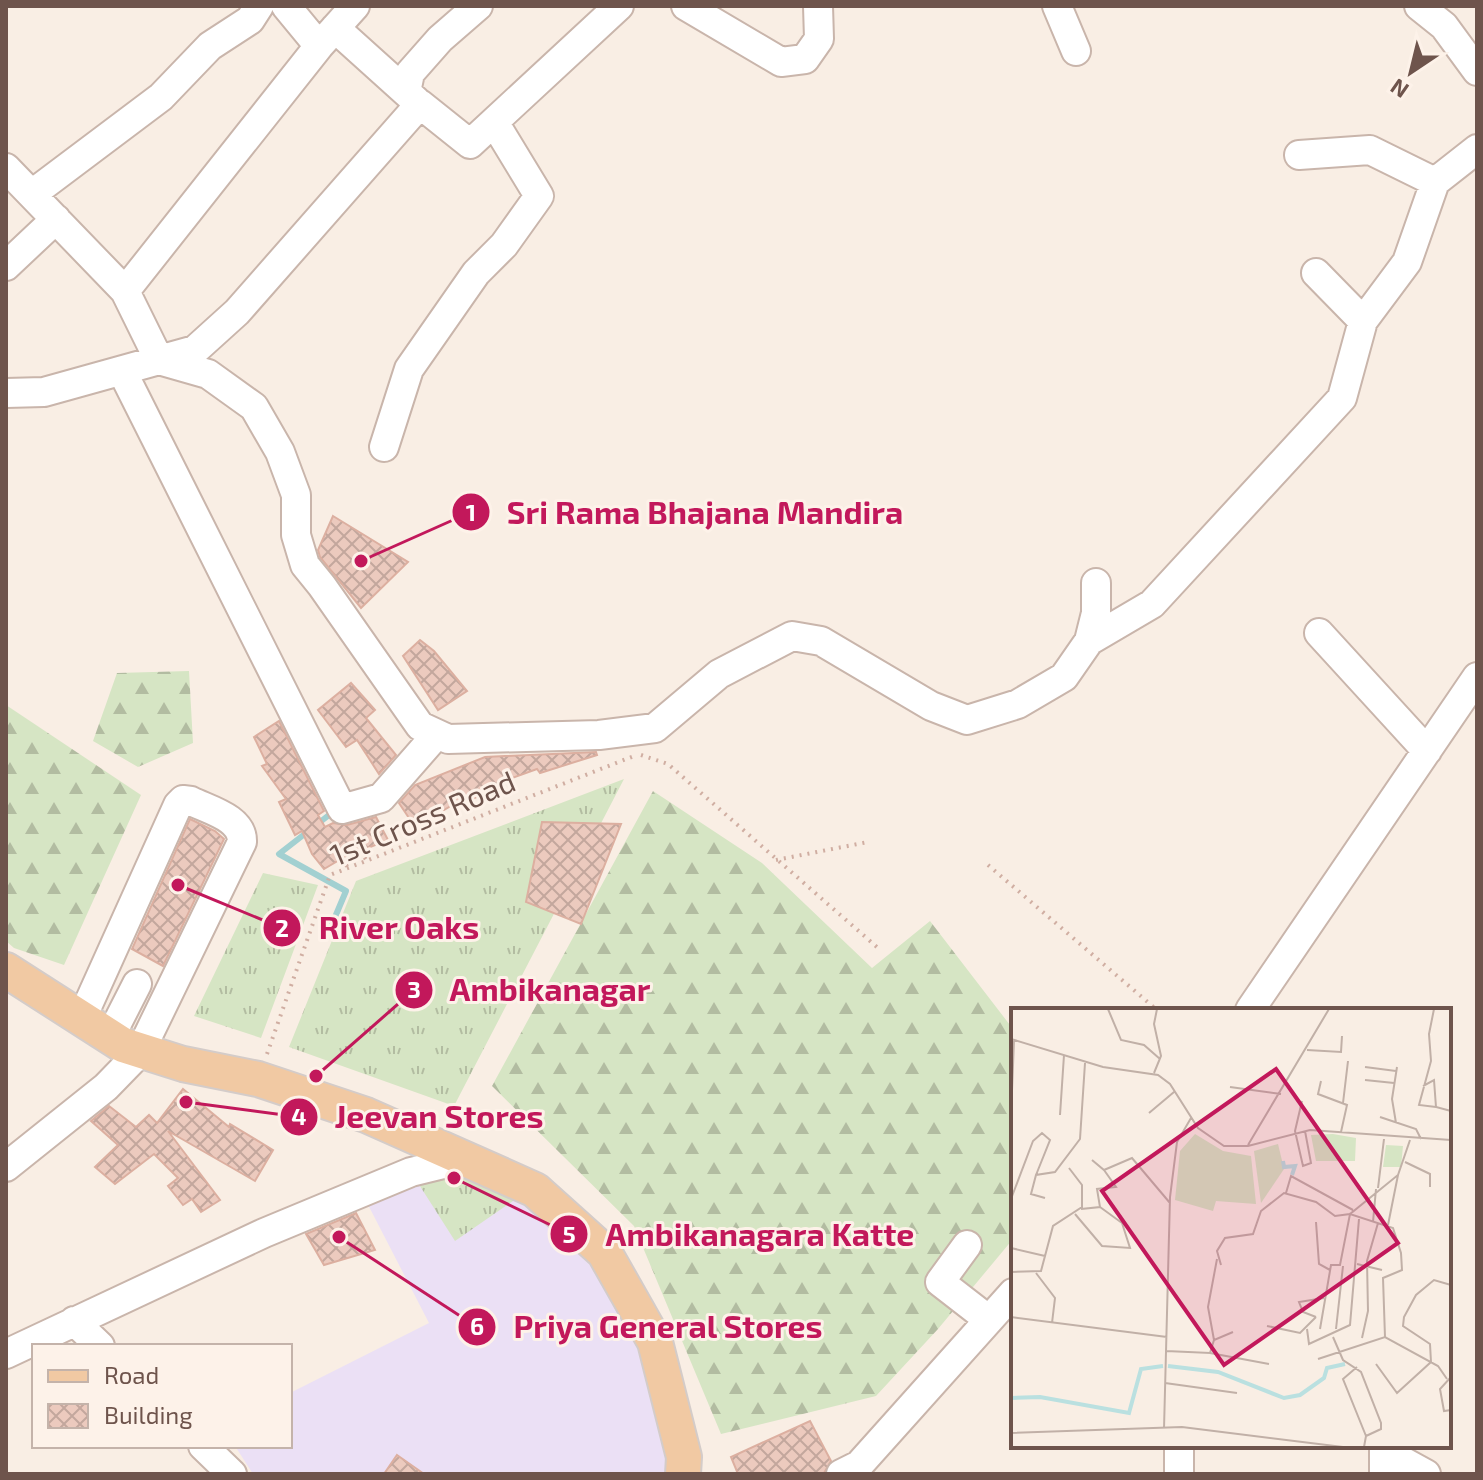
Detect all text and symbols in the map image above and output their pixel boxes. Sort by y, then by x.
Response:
north arrow [1371,32,1451,112]
text: N [1385,74,1413,104]
callout: Sri Rama Bhajana Mandira [451,484,919,540]
text: Sri Rama Bhajana Mandira [507,492,903,530]
text: 1 [466,497,476,526]
street label: 1st Cross Road [324,762,520,872]
callout: River Oaks [262,900,495,956]
text: River Oaks [319,907,479,945]
text: 2 [275,913,289,942]
callout: Ambikanagar [394,962,667,1018]
text: Ambikanagar [450,969,651,1007]
text: 3 [407,974,421,1003]
inset map [1011,1008,1451,1448]
callout: Jeevan Stores [279,1089,560,1145]
text: Jeevan Stores [334,1096,544,1134]
text: 4 [291,1101,307,1130]
callout: Ambikanagara Katte [549,1206,930,1262]
text: Ambikanagara Katte [606,1214,914,1252]
text: 5 [562,1219,576,1248]
callout: Priya General Stores [457,1299,839,1355]
text: Priya General Stores [514,1306,822,1345]
text: 6 [470,1311,484,1340]
legend [32,1344,292,1448]
text: Road [104,1360,159,1389]
text: Building [104,1400,193,1429]

